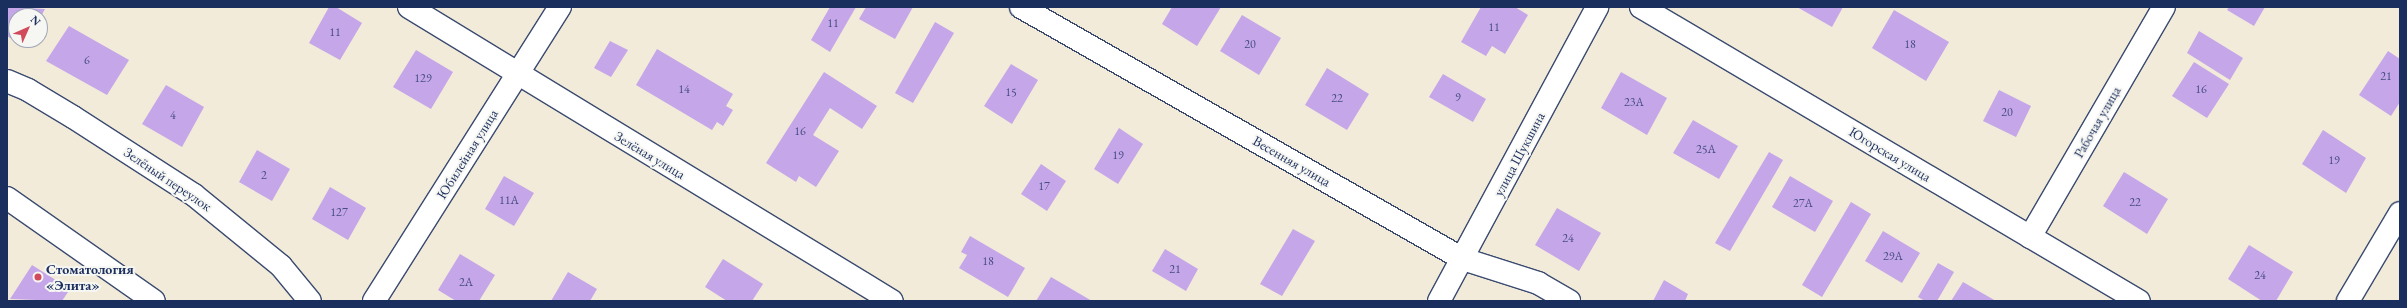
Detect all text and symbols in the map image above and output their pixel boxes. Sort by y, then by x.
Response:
north arrow [8,8,48,48]
text: N [28,12,44,28]
house number: 11 [827,17,839,31]
house number: 11 [1488,21,1500,35]
house number: 11 [329,26,341,40]
house number: 20 [1244,38,1256,52]
house number: 18 [1904,38,1916,52]
house number: 6 [84,54,90,68]
house number: 21 [2380,70,2392,84]
house number: 129 [414,72,432,86]
house number: 14 [678,83,690,97]
street label: Рабочая улица [2070,83,2124,161]
house number: 16 [2195,83,2207,97]
house number: 15 [1005,86,1017,100]
house number: 9 [1455,91,1461,105]
house number: 22 [1331,92,1343,106]
house number: 23А [1624,96,1644,110]
street label: Юбилейная улица [433,106,501,202]
house number: 20 [2001,106,2013,120]
house number: 4 [170,109,176,123]
street label: улица Шукшина [1490,109,1548,199]
street label: Югорская улица [1846,123,1934,185]
house number: 16 [794,125,806,139]
street label: Зелёная улица [612,127,688,183]
street label: Весенняя улица [1250,132,1334,190]
street label: Зелёный переулок [121,143,215,215]
house number: 25А [1696,143,1716,157]
house number: 19 [1112,149,1124,163]
house number: 19 [2328,154,2340,168]
house number: 2 [261,169,267,183]
house number: 17 [1038,180,1050,194]
house number: 11А [499,194,519,208]
house number: 22 [2129,196,2141,210]
house number: 27А [1793,197,1813,211]
house number: 127 [330,206,348,220]
house number: 24 [1562,232,1574,246]
house number: 29А [1883,250,1903,264]
house number: 18 [982,255,994,269]
place label: Стоматология «Элита» [46,261,134,294]
house number: 21 [1169,263,1181,277]
house number: 24 [2254,269,2266,283]
marker: Стоматология «Элита» [33,272,43,282]
house number: 2А [459,276,473,290]

